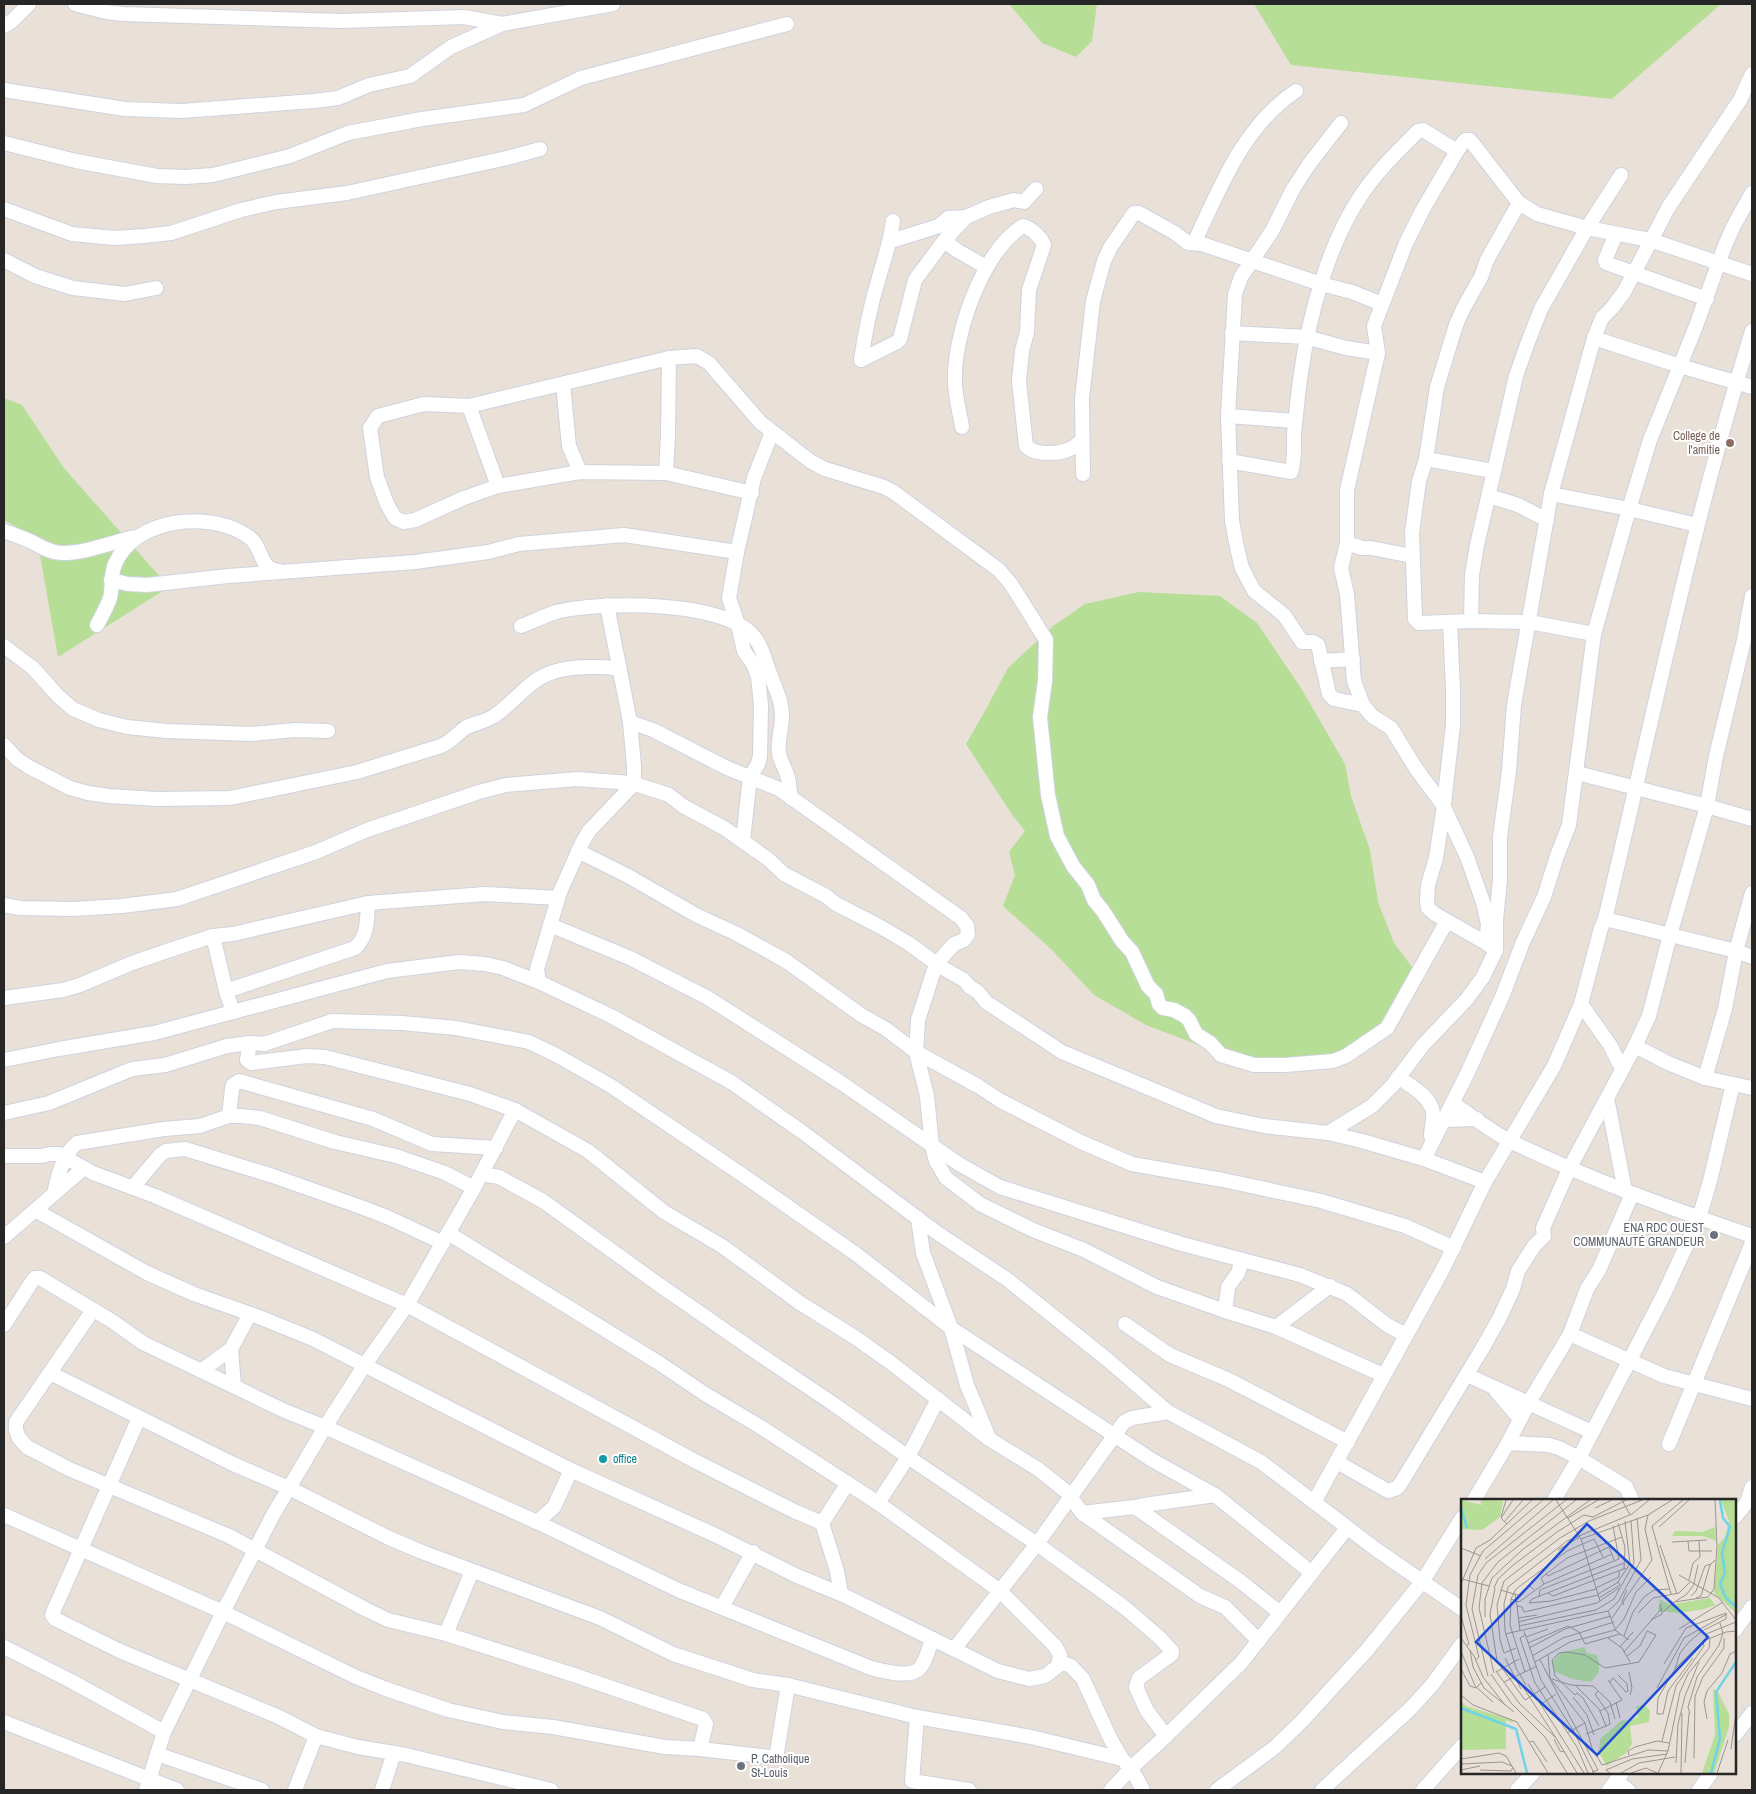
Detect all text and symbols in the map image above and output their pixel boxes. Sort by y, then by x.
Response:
place label: College de l'amitie [1673,428,1720,458]
marker: College de l'amitie [1724,437,1736,449]
place label: ENA RDC OUEST COMMUNAUTÉ GRANDEUR [1573,1220,1704,1250]
marker: ENA RDC OUEST COMMUNAUTÉ GRANDEUR [1708,1229,1720,1241]
place label: office [613,1451,637,1467]
marker: office [597,1453,609,1465]
inset map [1461,1499,1736,1774]
place label: P. Catholique St-Louis [751,1751,809,1781]
marker: P. Catholique St-Louis [735,1760,747,1772]

